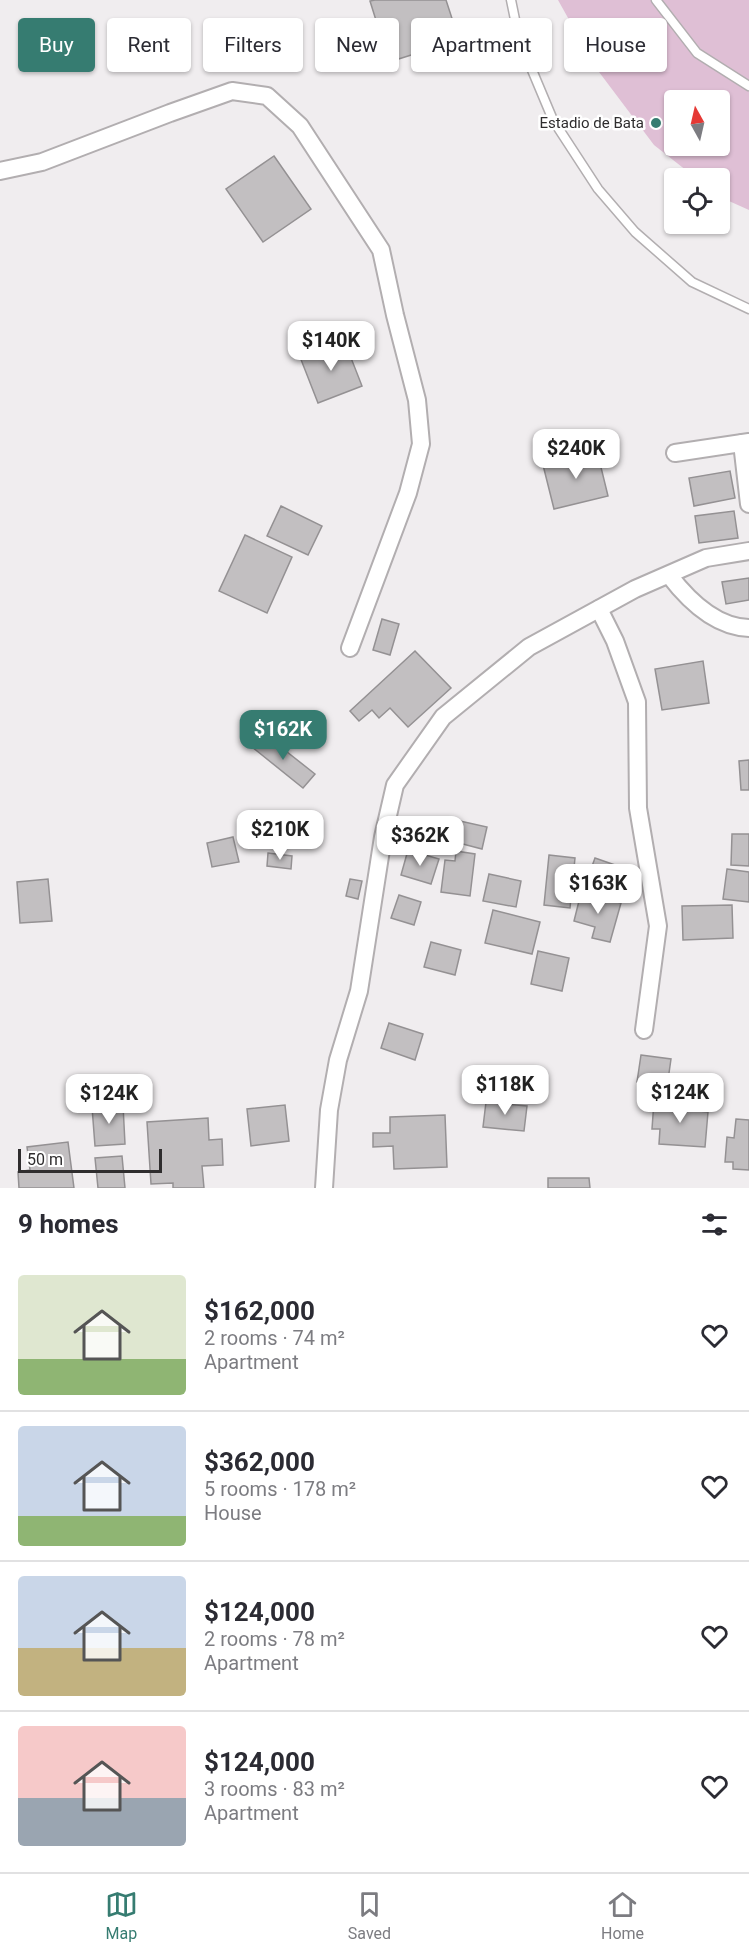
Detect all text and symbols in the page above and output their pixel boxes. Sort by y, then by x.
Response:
chip: Buy [18,18,95,72]
chip: Rent [107,18,191,72]
chip: Filters [203,18,303,72]
chip: New [315,18,399,72]
chip: Apartment [411,18,552,72]
chip: House [564,18,667,72]
north arrow [664,90,730,156]
map controls [664,90,730,234]
place label: Estadio de Bata [540,114,644,132]
marker: Estadio de Bata [649,116,663,130]
button: locate [664,168,730,234]
pin: $140K [289,321,373,372]
text: $140K [302,328,360,352]
pin: $240K [534,429,618,480]
text: $240K [547,436,605,460]
pin: $162K [241,710,325,761]
text: $162K [254,717,312,741]
pin: $210K [238,810,322,861]
pin: $362K [378,816,462,867]
text: $210K [251,817,309,841]
text: $362K [391,823,449,847]
pin: $163K [556,864,640,915]
text: $163K [569,871,627,895]
pin: $118K [463,1065,547,1116]
text: $118K [476,1072,534,1096]
pin: $124K [638,1073,722,1124]
pin: $124K [67,1074,151,1125]
text: $124K [651,1080,709,1104]
text: $124K [80,1081,138,1105]
scale bar [18,1146,162,1174]
text: 50 m [27,1150,63,1169]
icon: filters [698,1208,731,1241]
text: 9 homes [18,1209,119,1239]
text: $162,000 [204,1296,315,1326]
icon: home [66,1299,138,1371]
icon: heart [698,1319,731,1352]
text: 2 rooms · 74 m² [204,1326,345,1350]
text: Apartment [204,1350,299,1374]
text: $362,000 [204,1447,315,1477]
icon: home [66,1450,138,1522]
icon: heart [698,1470,731,1503]
text: 5 rooms · 178 m² [204,1477,356,1501]
text: House [204,1501,262,1525]
text: $124,000 [204,1597,315,1627]
icon: home [66,1600,138,1672]
icon: heart [698,1620,731,1653]
text: 2 rooms · 78 m² [204,1627,345,1651]
text: Apartment [204,1651,299,1675]
text: $124,000 [204,1747,315,1777]
icon: home [66,1750,138,1822]
icon: heart [698,1770,731,1803]
text: 3 rooms · 83 m² [204,1777,345,1801]
text: Apartment [204,1801,299,1825]
tab: Map [105,1888,138,1943]
tab: Saved [348,1888,391,1943]
tab: Home [601,1888,644,1943]

